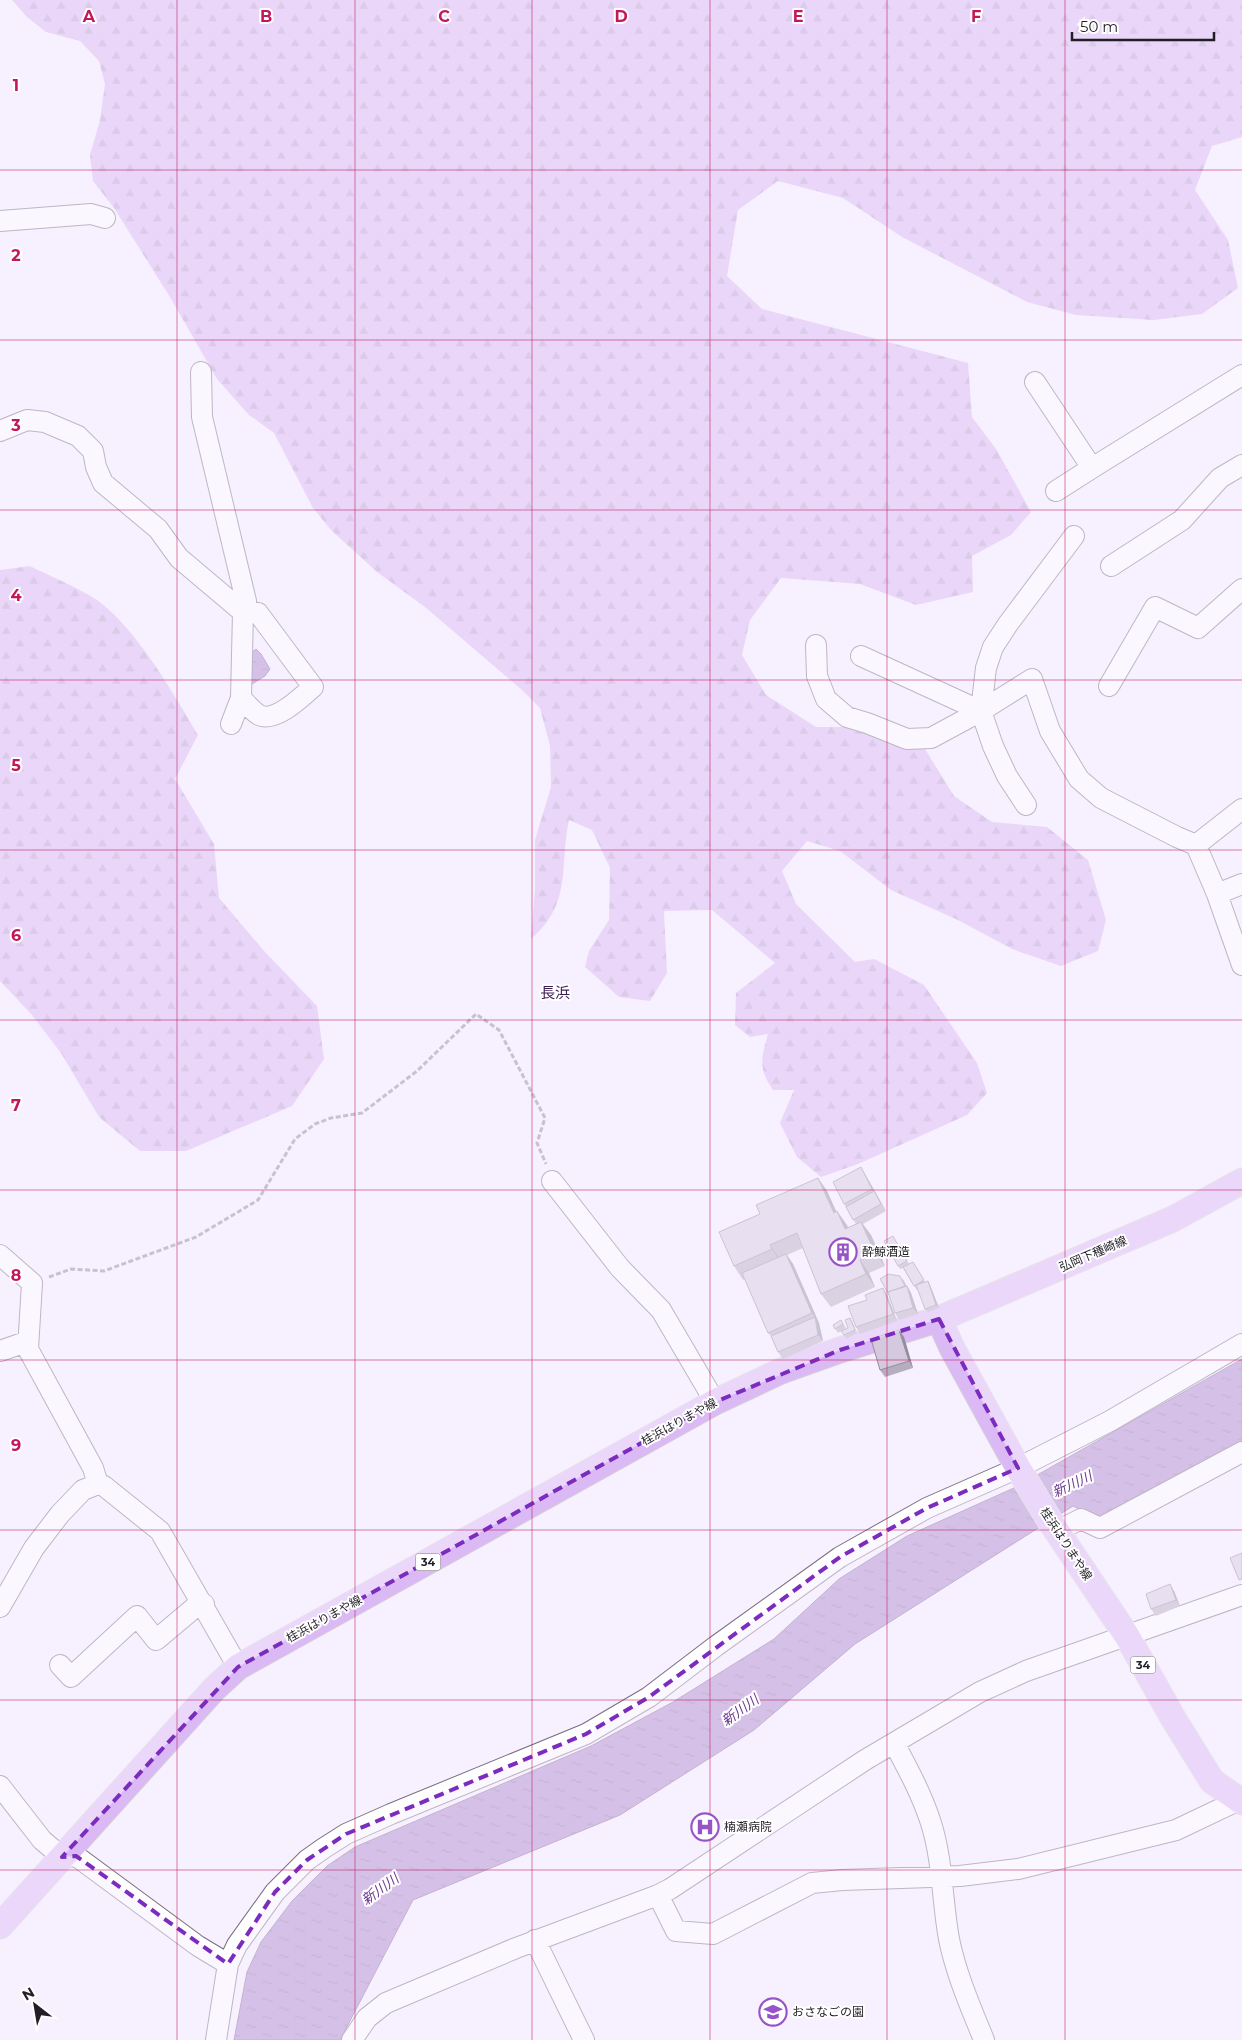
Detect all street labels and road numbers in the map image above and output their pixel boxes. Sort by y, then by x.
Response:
street label: 弘岡下種崎線 [1057,1233,1129,1275]
street label: 桂浜はりまや線 [638,1395,719,1448]
street label: 桂浜はりまや線 [1037,1504,1096,1583]
road number: 34 [416,1554,440,1570]
street label: 桂浜はりまや線 [283,1592,364,1645]
road number: 34 [1130,1656,1156,1674]

